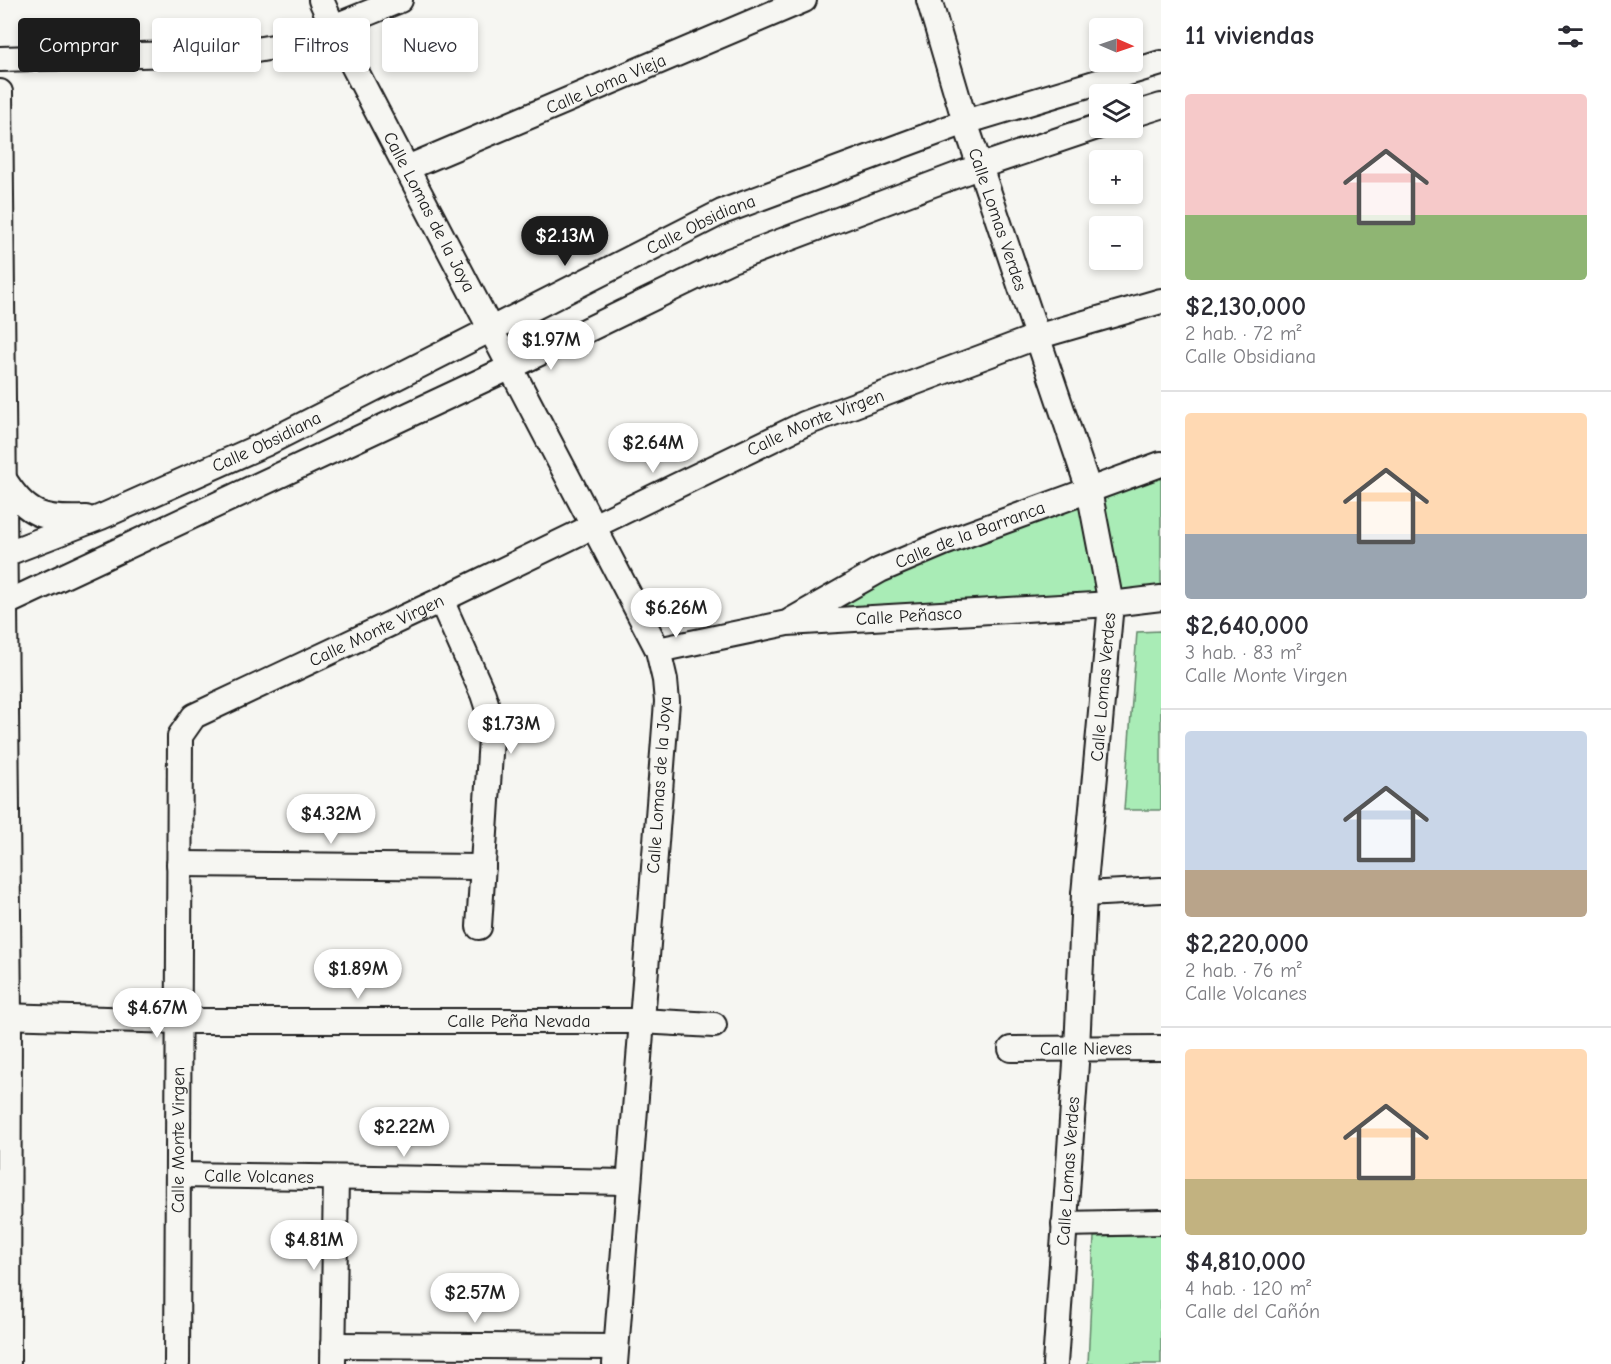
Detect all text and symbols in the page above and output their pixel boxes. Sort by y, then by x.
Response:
chip: Comprar [18,18,140,72]
chip: Alquilar [152,18,261,72]
chip: Filtros [273,18,370,72]
chip: Nuevo [382,18,478,72]
north arrow [1089,18,1143,72]
map controls [1089,18,1143,270]
icon: filters [1554,20,1587,53]
text: 11 viviendas [1185,21,1314,51]
street label: Calle Loma Vieja [543,50,669,119]
button: layers [1089,84,1143,138]
street label: Calle Lomas de la Joya [379,128,479,296]
icon: home [1332,133,1440,241]
street label: Calle Lomas Verdes [964,145,1031,294]
button: + [1089,150,1143,204]
street label: Calle Obsidiana [643,191,758,260]
pin: $2.13M [516,216,614,267]
button: − [1089,216,1143,270]
text: $2.13M [535,224,595,247]
text: $2,130,000 [1185,292,1306,322]
pin: $1.97M [502,320,600,371]
text: 2 hab. · 72 m² [1185,322,1301,345]
text: $1.97M [521,328,581,351]
text: Calle Obsidiana [1185,345,1316,368]
street label: Calle Monte Virgen [744,385,887,461]
street label: Calle Obsidiana [209,407,325,477]
pin: $2.64M [604,423,702,474]
text: $2.64M [622,431,684,454]
icon: home [1332,452,1440,560]
street label: Calle de la Barranca [892,497,1048,573]
pin: $6.26M [627,588,725,639]
street label: Calle Monte Virgen [306,590,447,671]
text: $6.26M [645,596,707,619]
street label: Calle Peñasco [855,603,963,630]
text: $2,640,000 [1185,611,1309,641]
street label: Calle Lomas Verdes [1087,612,1120,762]
text: 3 hab. · 83 m² [1185,641,1302,664]
text: Calle Monte Virgen [1185,664,1348,687]
street label: Calle Lomas de la Joya [643,696,676,874]
pin: $1.73M [462,704,560,755]
text: $1.73M [482,712,540,735]
icon: home [1332,770,1440,878]
pin: $4.32M [282,794,380,845]
text: $4.32M [301,802,361,825]
text: $2,220,000 [1185,929,1309,959]
pin: $1.89M [309,949,407,1000]
text: $1.89M [328,957,388,980]
text: 2 hab. · 76 m² [1185,959,1302,982]
text: Calle Volcanes [1185,982,1307,1005]
pin: $4.67M [108,988,206,1039]
text: $4.67M [127,996,187,1019]
street label: Calle Peña Nevada [447,1011,591,1032]
street label: Calle Nieves [1040,1038,1132,1060]
street label: Calle Monte Virgen [168,1067,189,1213]
icon: home [1332,1088,1440,1196]
street label: Calle Lomas Verdes [1053,1096,1084,1246]
pin: $2.22M [355,1107,453,1158]
text: $2.22M [373,1115,435,1138]
street label: Calle Volcanes [204,1165,314,1188]
pin: $4.81M [265,1220,363,1271]
text: $4.81M [284,1228,344,1251]
text: $4,810,000 [1185,1247,1306,1277]
pin: $2.57M [426,1273,524,1324]
text: 4 hab. · 120 m² [1185,1277,1311,1300]
text: $2.57M [444,1281,506,1304]
text: Calle del Cañón [1185,1300,1320,1323]

